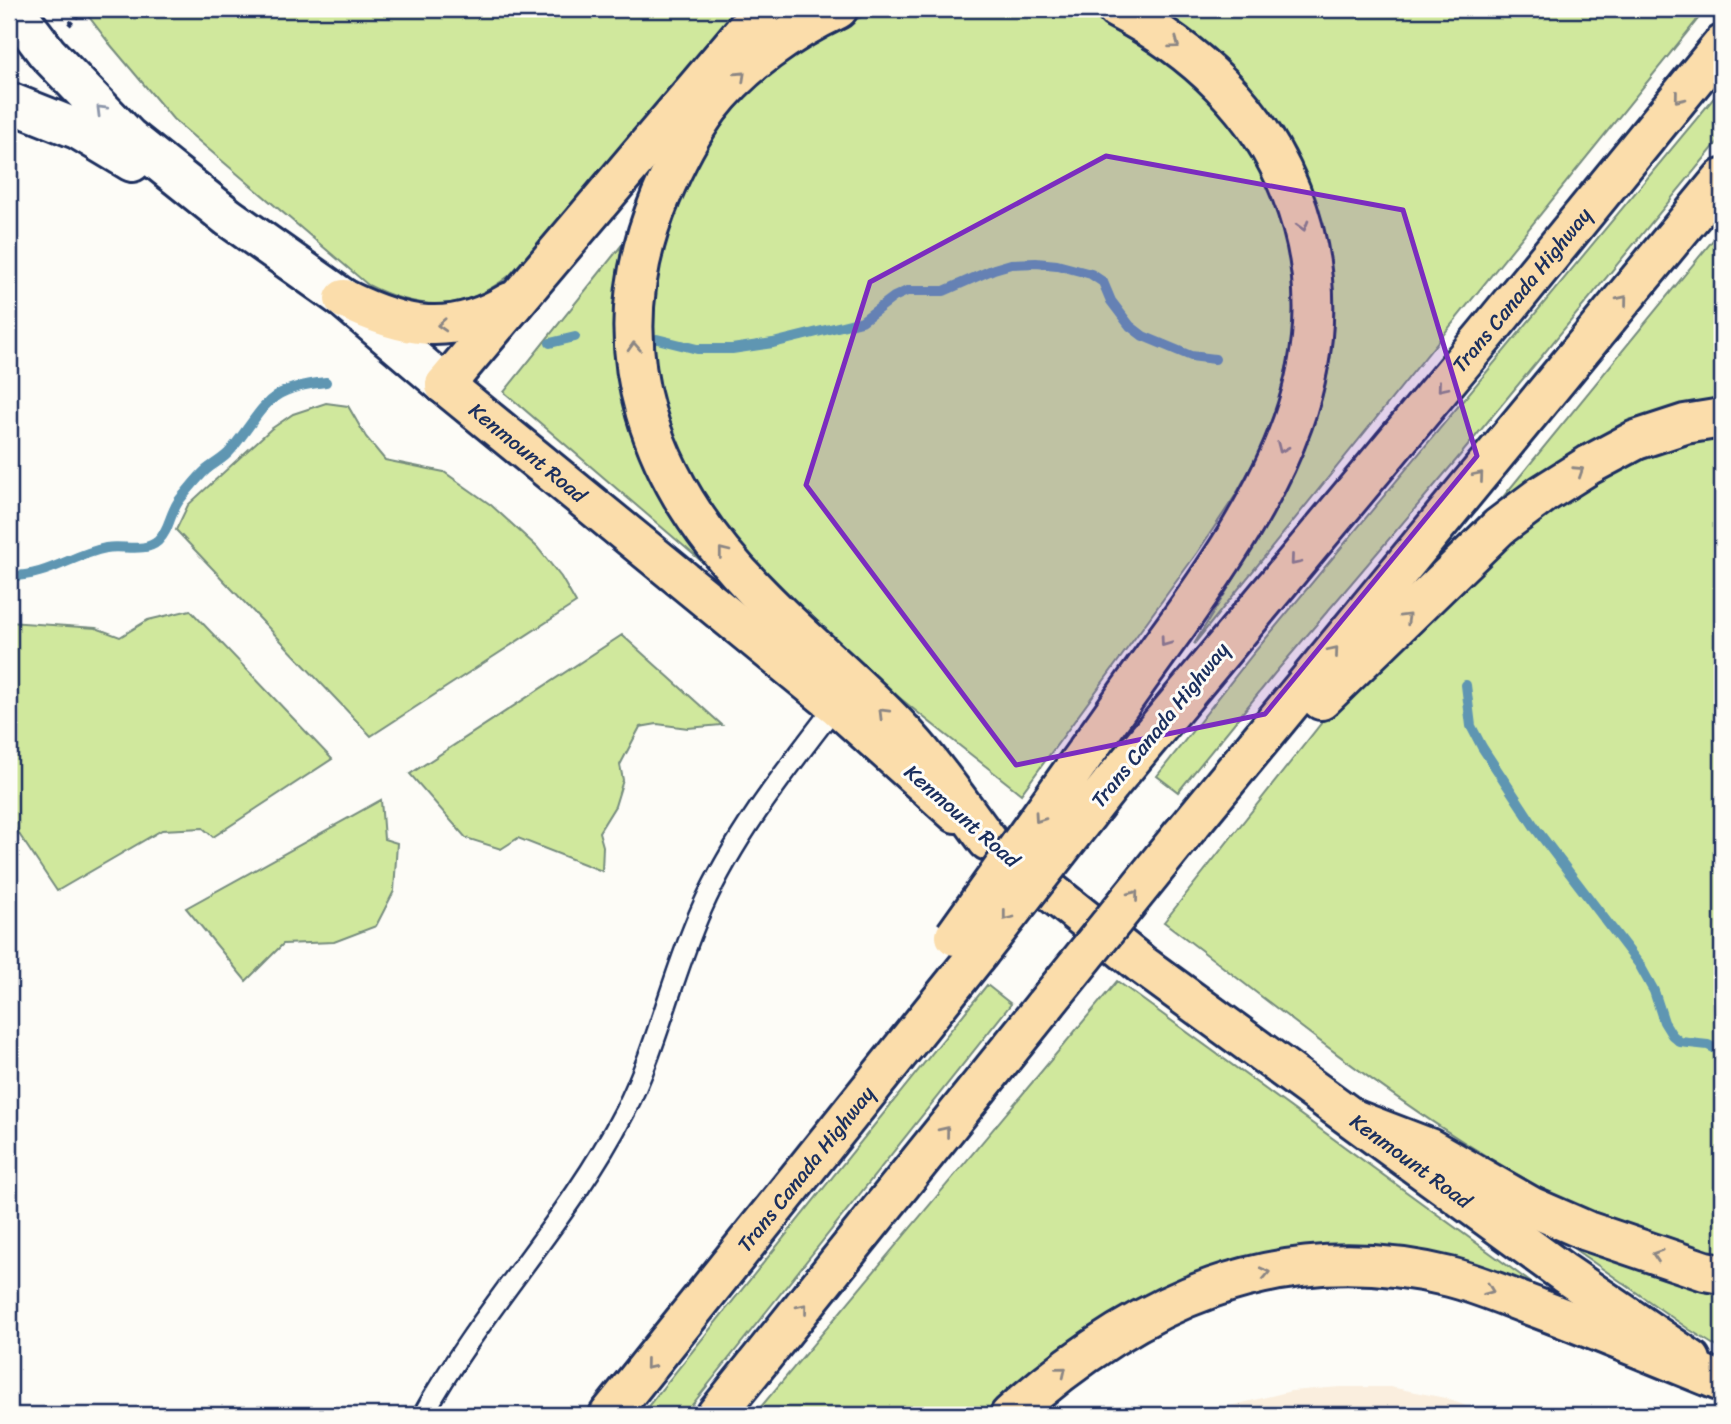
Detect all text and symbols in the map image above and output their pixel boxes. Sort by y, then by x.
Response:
one-way arrow [1167,36,1180,48]
one-way arrow [733,71,746,84]
one-way arrow [1675,89,1687,102]
one-way arrow [97,106,109,118]
street label: Trans Canada Highway [1442,198,1602,381]
one-way arrow [1295,220,1310,232]
one-way arrow [1615,296,1627,309]
one-way arrow [436,317,447,332]
one-way arrow [626,342,641,353]
one-way arrow [1438,379,1450,392]
street label: Kenmount Road [460,392,597,514]
one-way arrow [1277,441,1291,453]
one-way arrow [1571,466,1584,479]
one-way arrow [1471,471,1483,484]
one-way arrow [718,548,731,560]
one-way arrow [1291,553,1303,566]
one-way arrow [1398,613,1411,626]
street label: Trans Canada Highway [1081,633,1239,817]
one-way arrow [1160,634,1173,647]
one-way arrow [1325,647,1338,659]
one-way arrow [879,708,892,721]
street label: Kenmount Road [895,754,1030,879]
one-way arrow [1035,810,1048,823]
one-way arrow [1126,890,1138,903]
one-way arrow [1003,909,1016,921]
street label: Trans Canada Highway [727,1077,885,1261]
street label: Kenmount Road [1341,1103,1482,1220]
one-way arrow [937,1126,950,1138]
one-way arrow [1651,1249,1663,1263]
one-way arrow [1259,1266,1271,1281]
one-way arrow [1482,1281,1494,1295]
one-way arrow [795,1304,808,1316]
one-way arrow [645,1357,657,1370]
one-way arrow [1054,1367,1067,1379]

